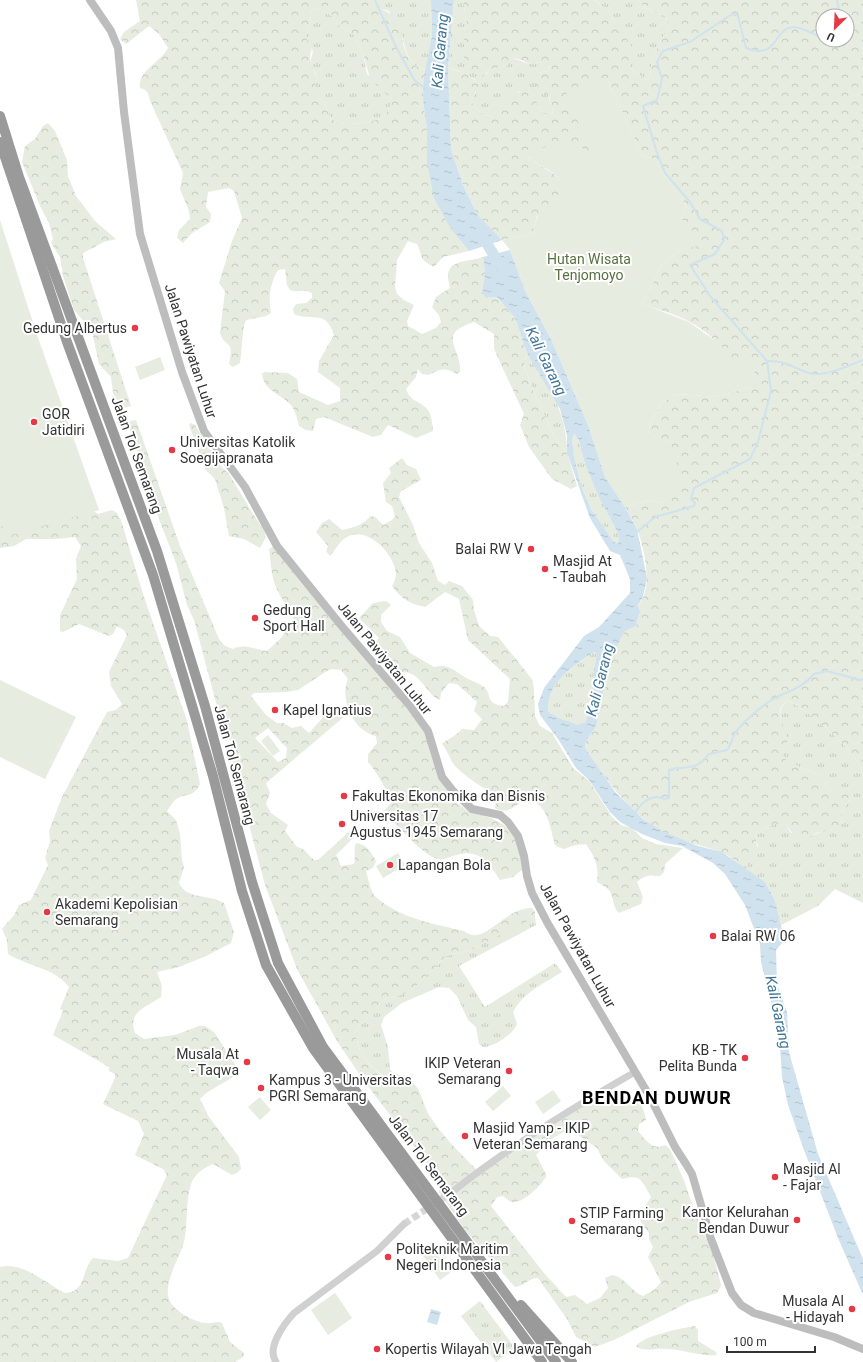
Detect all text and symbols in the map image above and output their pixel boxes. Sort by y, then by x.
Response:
north arrow [815,8,855,48]
water label: Kali Garang [428,13,452,89]
text: U [825,29,837,44]
park label: Hutan Wisata Tenjomoyo [547,251,631,283]
street label: Jalan Pawiyatan Luhur [162,282,220,421]
place label: Gedung Albertus [23,320,127,336]
marker: Gedung Albertus [130,323,140,333]
water label: Kali Garang [522,324,570,398]
street label: Jalan Tol Semarang [108,394,166,516]
place label: GOR Jatidiri [42,406,85,438]
marker: GOR Jatidiri [29,417,39,427]
place label: Universitas Katolik Soegijapranata [180,434,296,466]
marker: Universitas Katolik Soegijapranata [167,445,177,455]
place label: Balai RW V [455,541,523,557]
marker: Balai RW V [526,544,536,554]
place label: Masjid At - Taubah [553,553,612,585]
marker: Masjid At - Taubah [540,564,550,574]
street label: Jalan Pawiyatan Luhur [335,598,436,718]
place label: Gedung Sport Hall [263,602,325,634]
marker: Gedung Sport Hall [250,613,260,623]
water label: Kali Garang [582,642,618,718]
place label: Kapel Ignatius [283,702,372,718]
street label: Jalan Tol Semarang [211,703,259,827]
marker: Kapel Ignatius [270,705,280,715]
place label: Fakultas Ekonomika dan Bisnis [352,788,545,804]
marker: Fakultas Ekonomika dan Bisnis [339,791,349,801]
place label: Universitas 17 Agustus 1945 Semarang [350,808,503,840]
marker: Universitas 17 Agustus 1945 Semarang [337,819,347,829]
place label: Lapangan Bola [398,857,491,873]
marker: Lapangan Bola [385,860,395,870]
street label: Jalan Pawiyatan Luhur [537,880,619,1011]
place label: Akademi Kepolisian Semarang [55,896,178,928]
marker: Akademi Kepolisian Semarang [42,907,52,917]
place label: Balai RW 06 [721,928,796,944]
marker: Balai RW 06 [708,931,718,941]
water label: Kali Garang [761,974,795,1050]
place label: KB - TK Pelita Bunda [659,1042,737,1074]
place label: Musala At - Taqwa [176,1046,239,1078]
marker: KB - TK Pelita Bunda [740,1053,750,1063]
place label: IKIP Veteran Semarang [424,1055,501,1087]
marker: Musala At - Taqwa [242,1057,252,1067]
marker: IKIP Veteran Semarang [504,1066,514,1076]
place label: Kampus 3 - Universitas PGRI Semarang [269,1072,412,1104]
marker: Kampus 3 - Universitas PGRI Semarang [256,1083,266,1093]
district label: BENDAN DUWUR [582,1087,732,1108]
street label: Jalan Tol Semarang [386,1111,472,1219]
place label: Masjid Yamp - IKIP Veteran Semarang [473,1120,590,1152]
marker: Masjid Yamp - IKIP Veteran Semarang [460,1131,470,1141]
place label: Masjid Al - Fajar [783,1161,841,1193]
marker: Masjid Al - Fajar [770,1172,780,1182]
place label: Kantor Kelurahan Bendan Duwur [682,1204,789,1236]
place label: STIP Farming Semarang [580,1205,664,1237]
marker: Kantor Kelurahan Bendan Duwur [792,1215,802,1225]
marker: STIP Farming Semarang [567,1216,577,1226]
place label: Politeknik Maritim Negeri Indonesia [396,1241,509,1273]
marker: Politeknik Maritim Negeri Indonesia [383,1252,393,1262]
place label: Musala Al - Hidayah [782,1293,844,1325]
marker: Musala Al - Hidayah [847,1304,857,1314]
scale bar [727,1328,815,1354]
text: 100 m [733,1335,767,1349]
place label: Kopertis Wilayah VI Jawa Tengah [385,1341,592,1357]
marker: Kopertis Wilayah VI Jawa Tengah [372,1344,382,1354]

